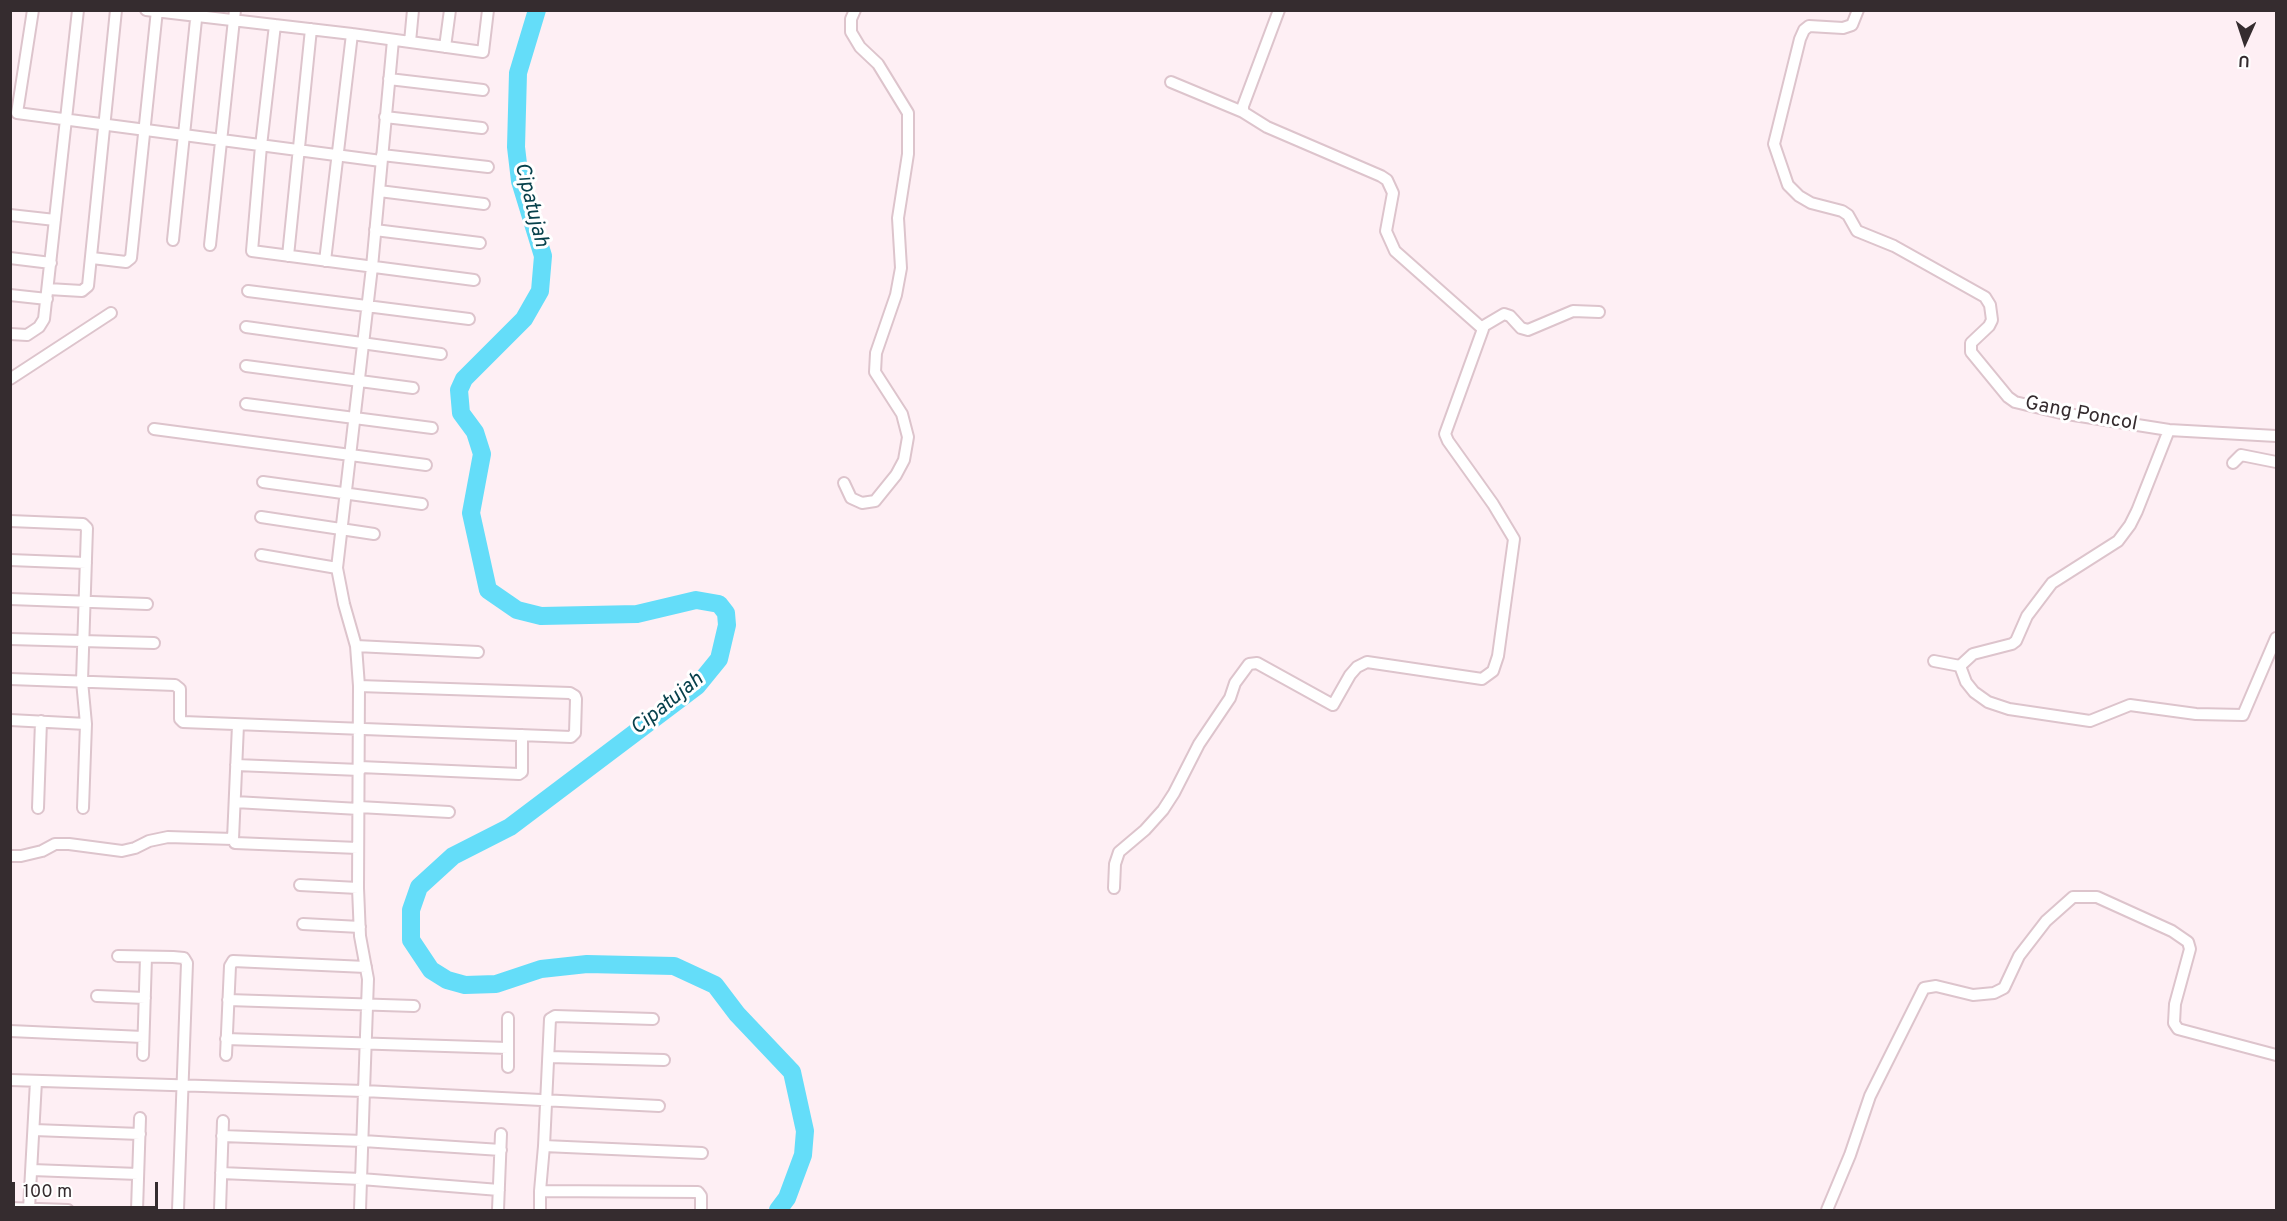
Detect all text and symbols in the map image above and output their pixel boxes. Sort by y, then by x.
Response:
north arrow [2215,12,2275,72]
text: U [2238,50,2250,70]
water label: Cipatujah [507,160,553,250]
street label: Gang Poncol [2023,392,2139,438]
water label: Cipatujah [627,668,709,742]
scale bar [15,1170,160,1208]
text: 100 m [23,1181,72,1204]

